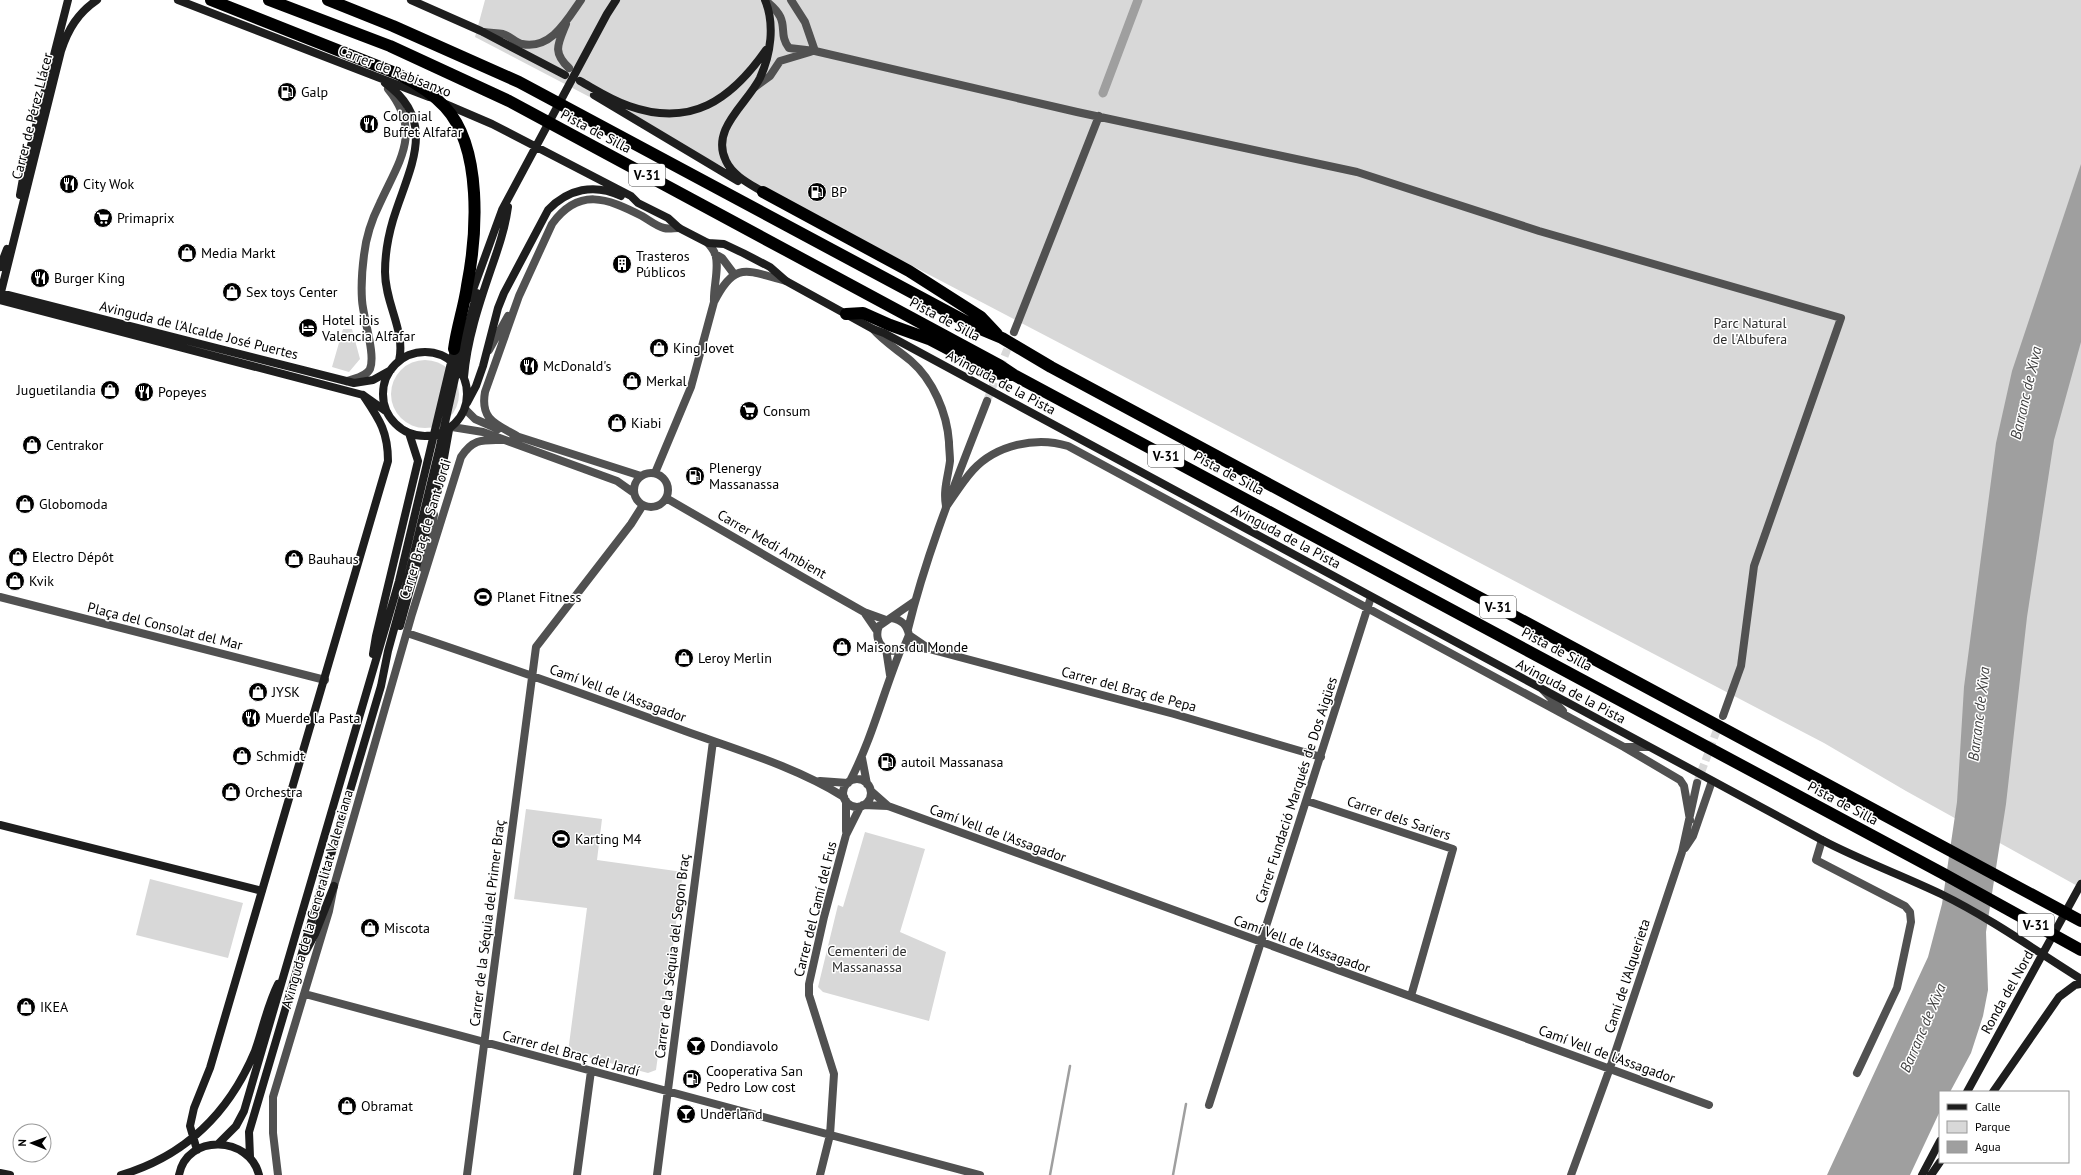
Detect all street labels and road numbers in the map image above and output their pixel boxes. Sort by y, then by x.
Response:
street label: Carrer de Rabisanxo [336,41,454,101]
street label: Carrer de Pérez Llácer [8,50,57,181]
street label: Pista de Silla [558,105,635,157]
road number: V-31 [629,164,665,186]
street label: Pista de Silla [907,293,984,345]
street label: Avinguda de l'Alcalde José Puertes [98,297,300,363]
street label: Avinguda de la Pista [943,346,1059,418]
road number: V-31 [1148,445,1184,467]
street label: Pista de Silla [1191,447,1268,499]
street label: Carrer Braç de Sant Jordi [395,457,455,601]
street label: Avinguda de la Pista [1228,500,1344,572]
street label: Carrer Medi Ambient [714,505,830,583]
road number: V-31 [1480,596,1516,618]
street label: Plaça del Consolat del Mar [86,598,245,654]
street label: Pista de Silla [1519,623,1596,675]
street label: Avinguda de la Pista [1513,655,1629,727]
street label: Camí Vell de l'Assagador [547,660,689,726]
street label: Carrer del Braç de Pepa [1059,662,1199,716]
street label: Carrer Fundació Marqués de Dos Aigües [1251,674,1341,905]
street label: Pista de Silla [1805,777,1882,829]
street label: Avinguda de la Generalitat Valenciana [277,788,357,1010]
street label: Carrer dels Sariers [1345,792,1453,844]
street label: Camí Vell de l'Assagador [927,800,1069,866]
street label: Carrer de la Séquia del Primer Braç [465,818,509,1028]
street label: Carrer del Camí del Fus [789,839,841,979]
street label: Carrer de la Séquia del Segon Braç [650,852,694,1060]
street label: Camí Vell de l'Assagador [1231,911,1373,977]
road number: V-31 [2018,914,2054,936]
street label: Camí de l'Alquerieta [1600,917,1654,1035]
street label: Ronda del Nord [1977,947,2037,1037]
street label: Camí Vell de l'Assagador [1536,1021,1678,1087]
street label: Carrer del Braç del Jardí [500,1026,642,1080]

